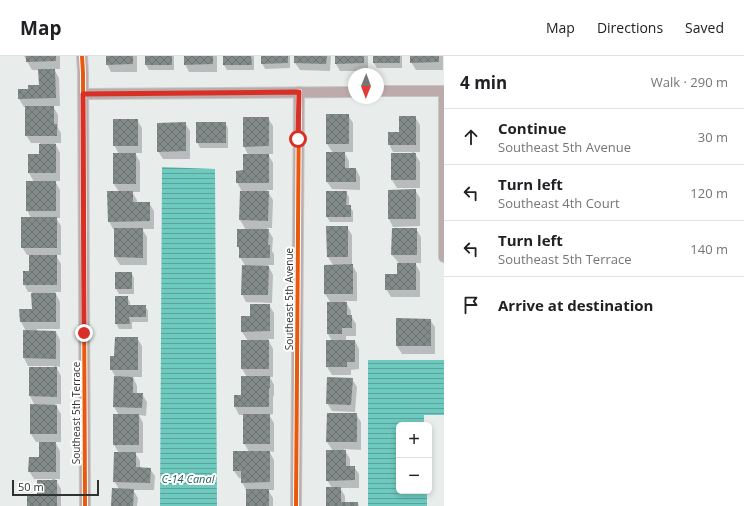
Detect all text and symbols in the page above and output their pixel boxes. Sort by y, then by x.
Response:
text: Map [20,15,61,41]
text: Map [546,18,575,37]
text: Directions [597,18,663,37]
text: Saved [685,18,724,37]
north arrow [348,68,384,104]
text: 4 min [460,71,507,94]
text: Walk · 290 m [651,73,728,91]
text: Continue [498,118,566,138]
icon: ahead [460,126,482,148]
text: 30 m [698,128,728,146]
route start [289,130,307,148]
text: Southeast 5th Avenue [498,138,631,156]
text: Turn left [498,174,563,194]
icon: left [460,182,482,204]
text: 120 m [690,184,728,202]
text: Southeast 4th Court [498,194,620,212]
text: Turn left [498,230,563,250]
icon: left [460,238,482,260]
text: 140 m [690,240,728,258]
street label: Southeast 5th Avenue [282,247,296,350]
text: Southeast 5th Terrace [498,250,632,268]
icon: arrive [460,294,482,316]
text: Arrive at destination [498,295,653,315]
route end [75,324,93,342]
street label: Southeast 5th Terrace [69,361,83,464]
map controls [396,422,432,494]
button: + [396,422,432,458]
button: − [396,458,432,494]
water label: C-14 Canal [162,471,215,486]
scale bar [12,478,99,497]
text: 50 m [18,479,44,494]

